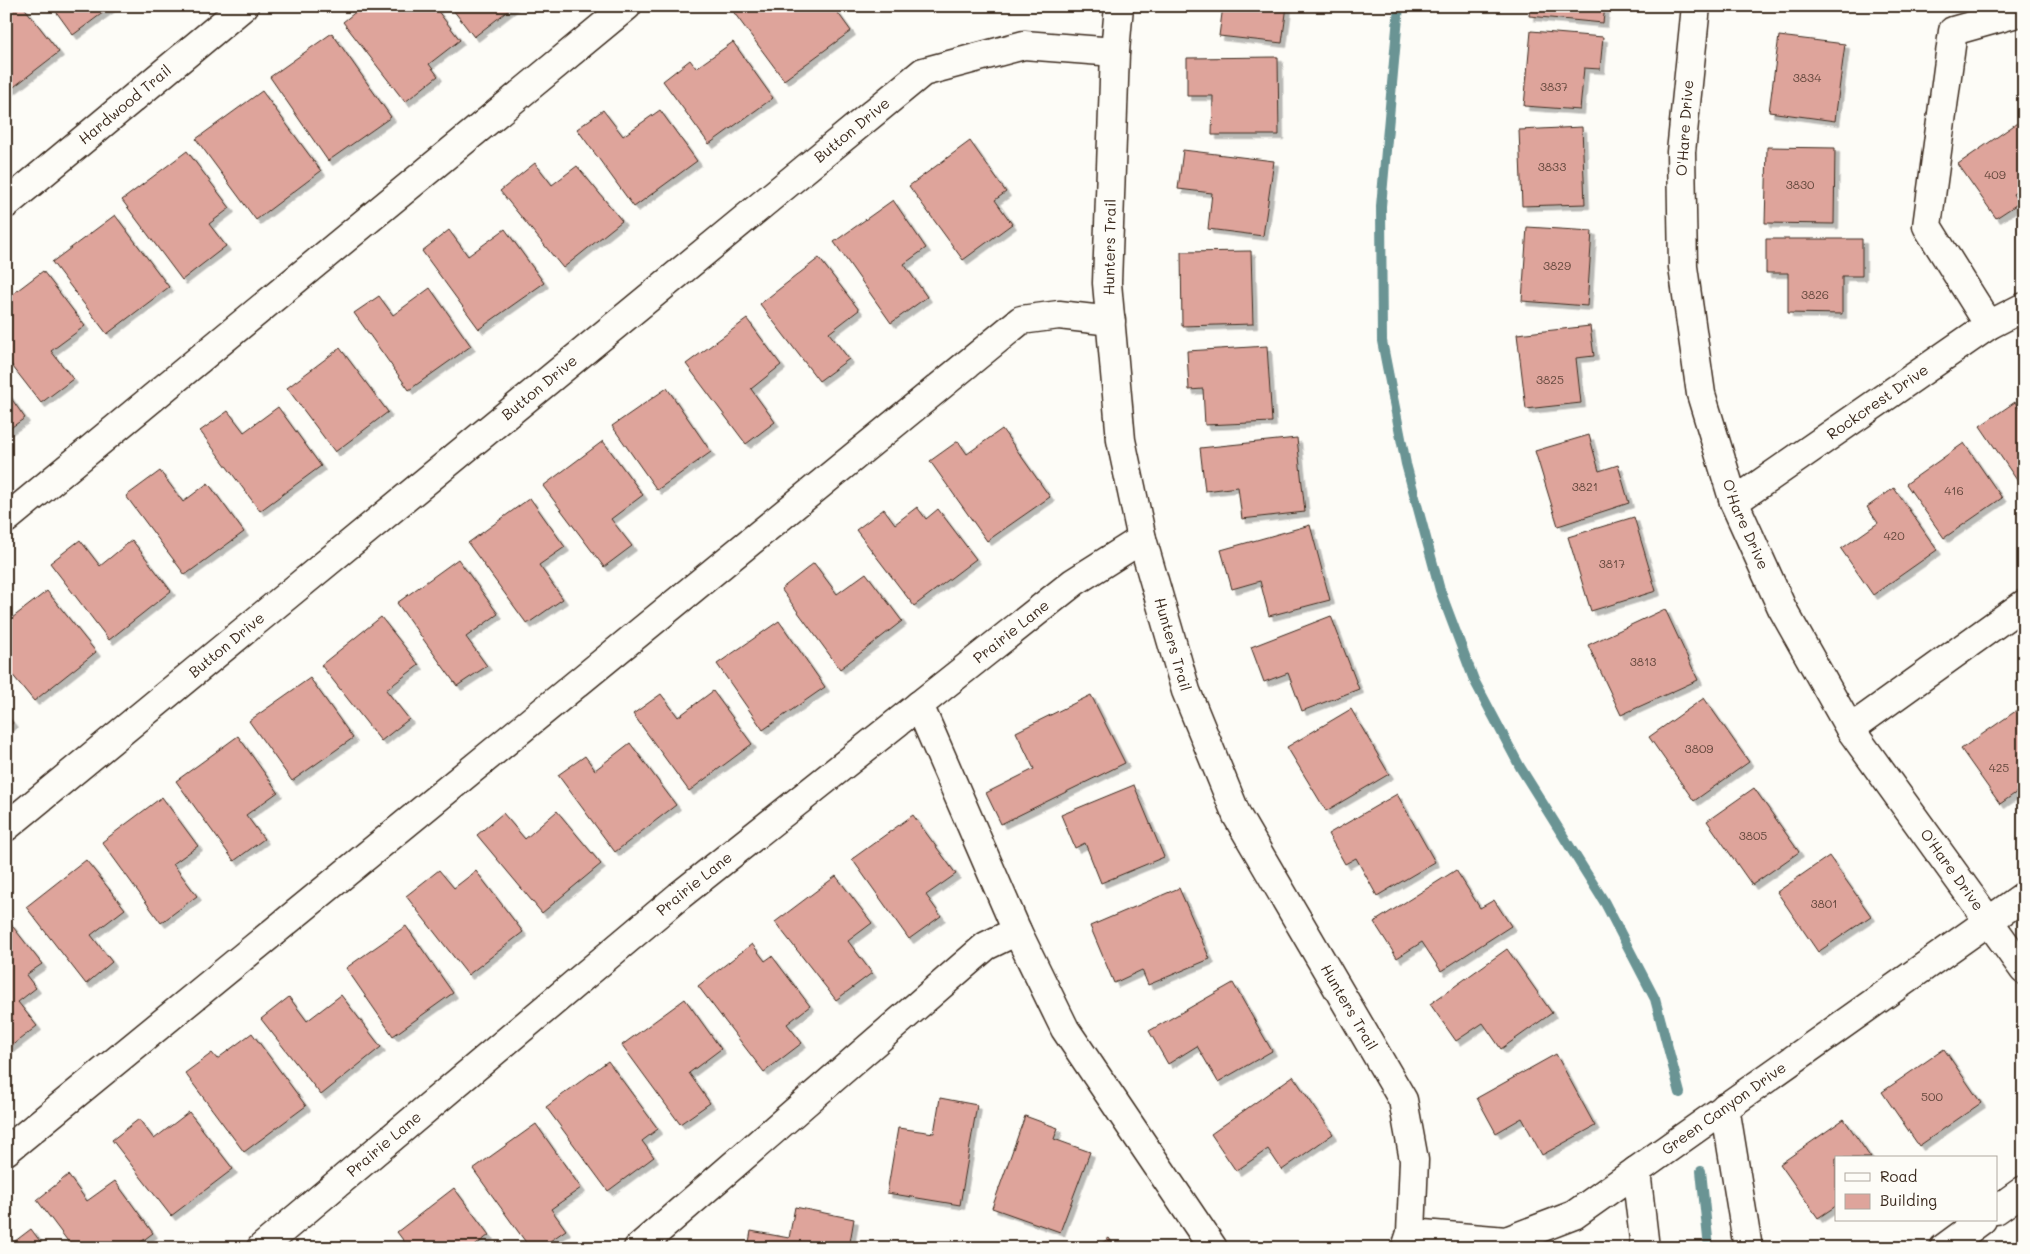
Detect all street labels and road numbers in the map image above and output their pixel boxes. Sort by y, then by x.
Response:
street label: Hardwood Trail [74,60,175,148]
street label: O'Hare Drive [1671,79,1697,177]
street label: Button Drive [809,92,894,167]
street label: Hunters Trail [1098,199,1120,295]
street label: Button Drive [497,350,581,424]
street label: Rockcrest Drive [1822,359,1932,444]
street label: O'Hare Drive [1719,477,1774,572]
street label: Prairie Lane [969,595,1053,667]
street label: Hunters Trail [1151,595,1197,693]
street label: Button Drive [184,607,268,682]
street label: O'Hare Drive [1916,824,1989,914]
street label: Prairie Lane [652,847,736,920]
street label: Hunters Trail [1317,960,1383,1053]
street label: Green Canyon Drive [1657,1057,1790,1159]
street label: Prairie Lane [342,1106,425,1181]

